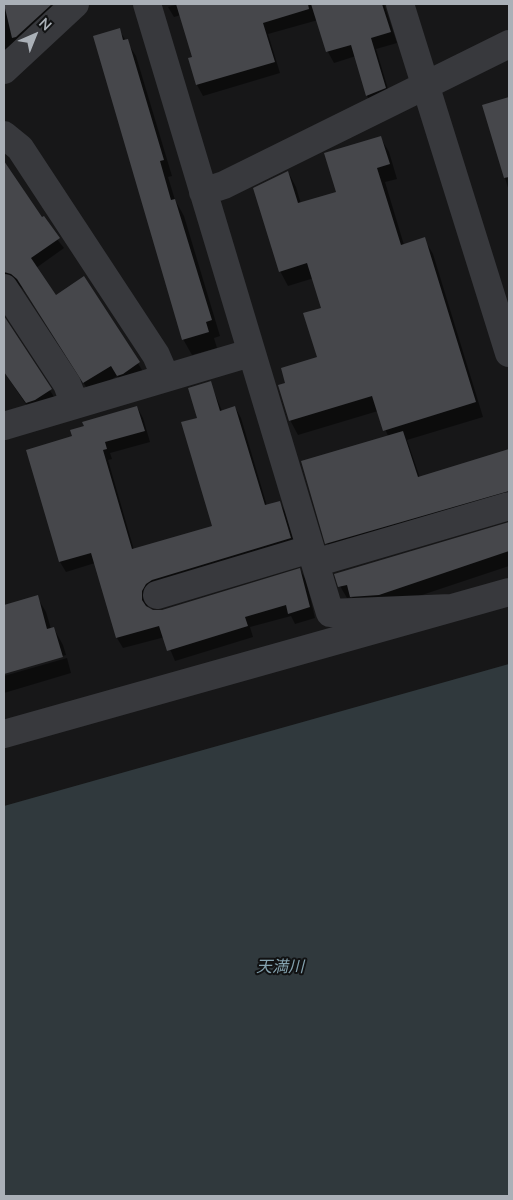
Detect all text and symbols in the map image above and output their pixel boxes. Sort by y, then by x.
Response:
north arrow [10,10,60,60]
text: N [36,14,56,34]
water label: 天満川 [256,957,304,977]

